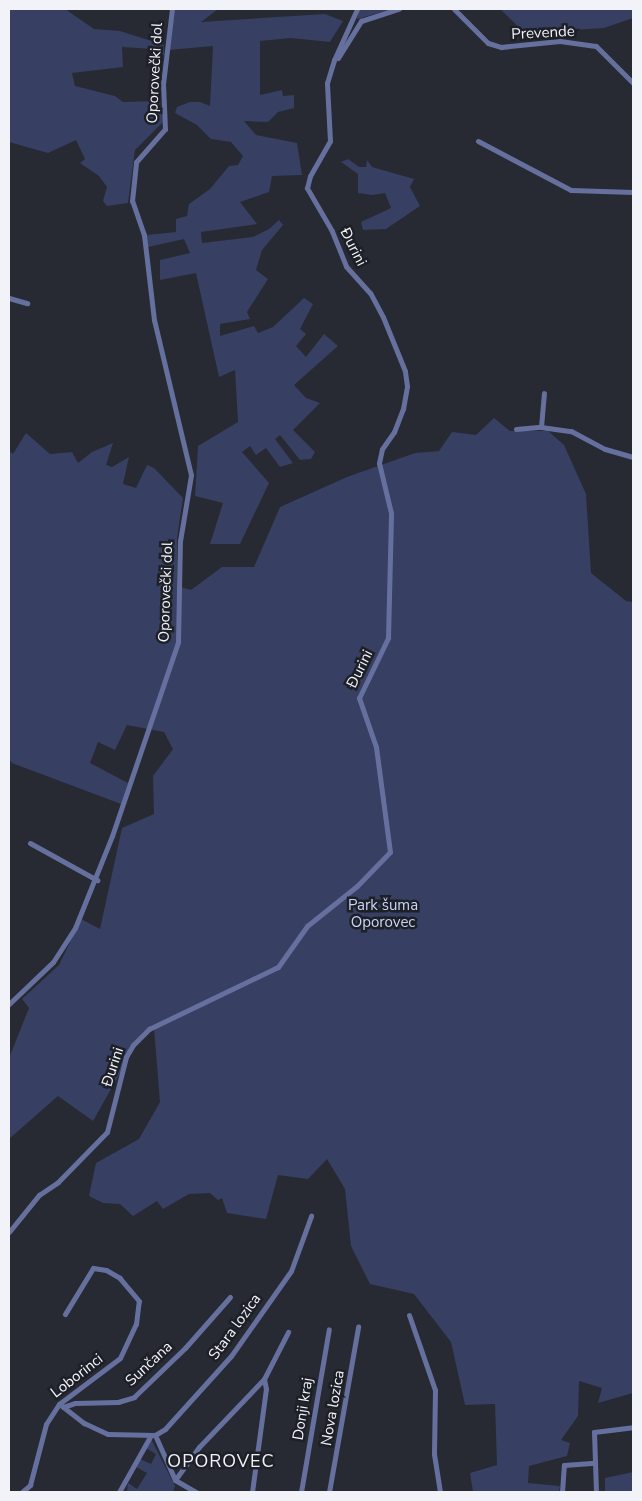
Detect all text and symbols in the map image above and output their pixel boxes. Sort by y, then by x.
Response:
street label: Oporovečki dol [143,22,167,124]
street label: Prevende [511,22,575,44]
street label: Đurini [336,225,370,269]
street label: Oporovečki dol [155,541,177,643]
street label: Đurini [343,647,377,691]
park label: Park šuma Oporovec [348,896,418,931]
street label: Đurini [98,1045,128,1089]
street label: Stara lozica [205,1290,265,1364]
street label: Sunčana [122,1338,176,1390]
street label: Loborinci [47,1350,107,1402]
street label: Nova lozica [317,1369,349,1447]
street label: Donji kraj [289,1376,317,1442]
district label: OPOROVEC [166,1450,276,1472]

